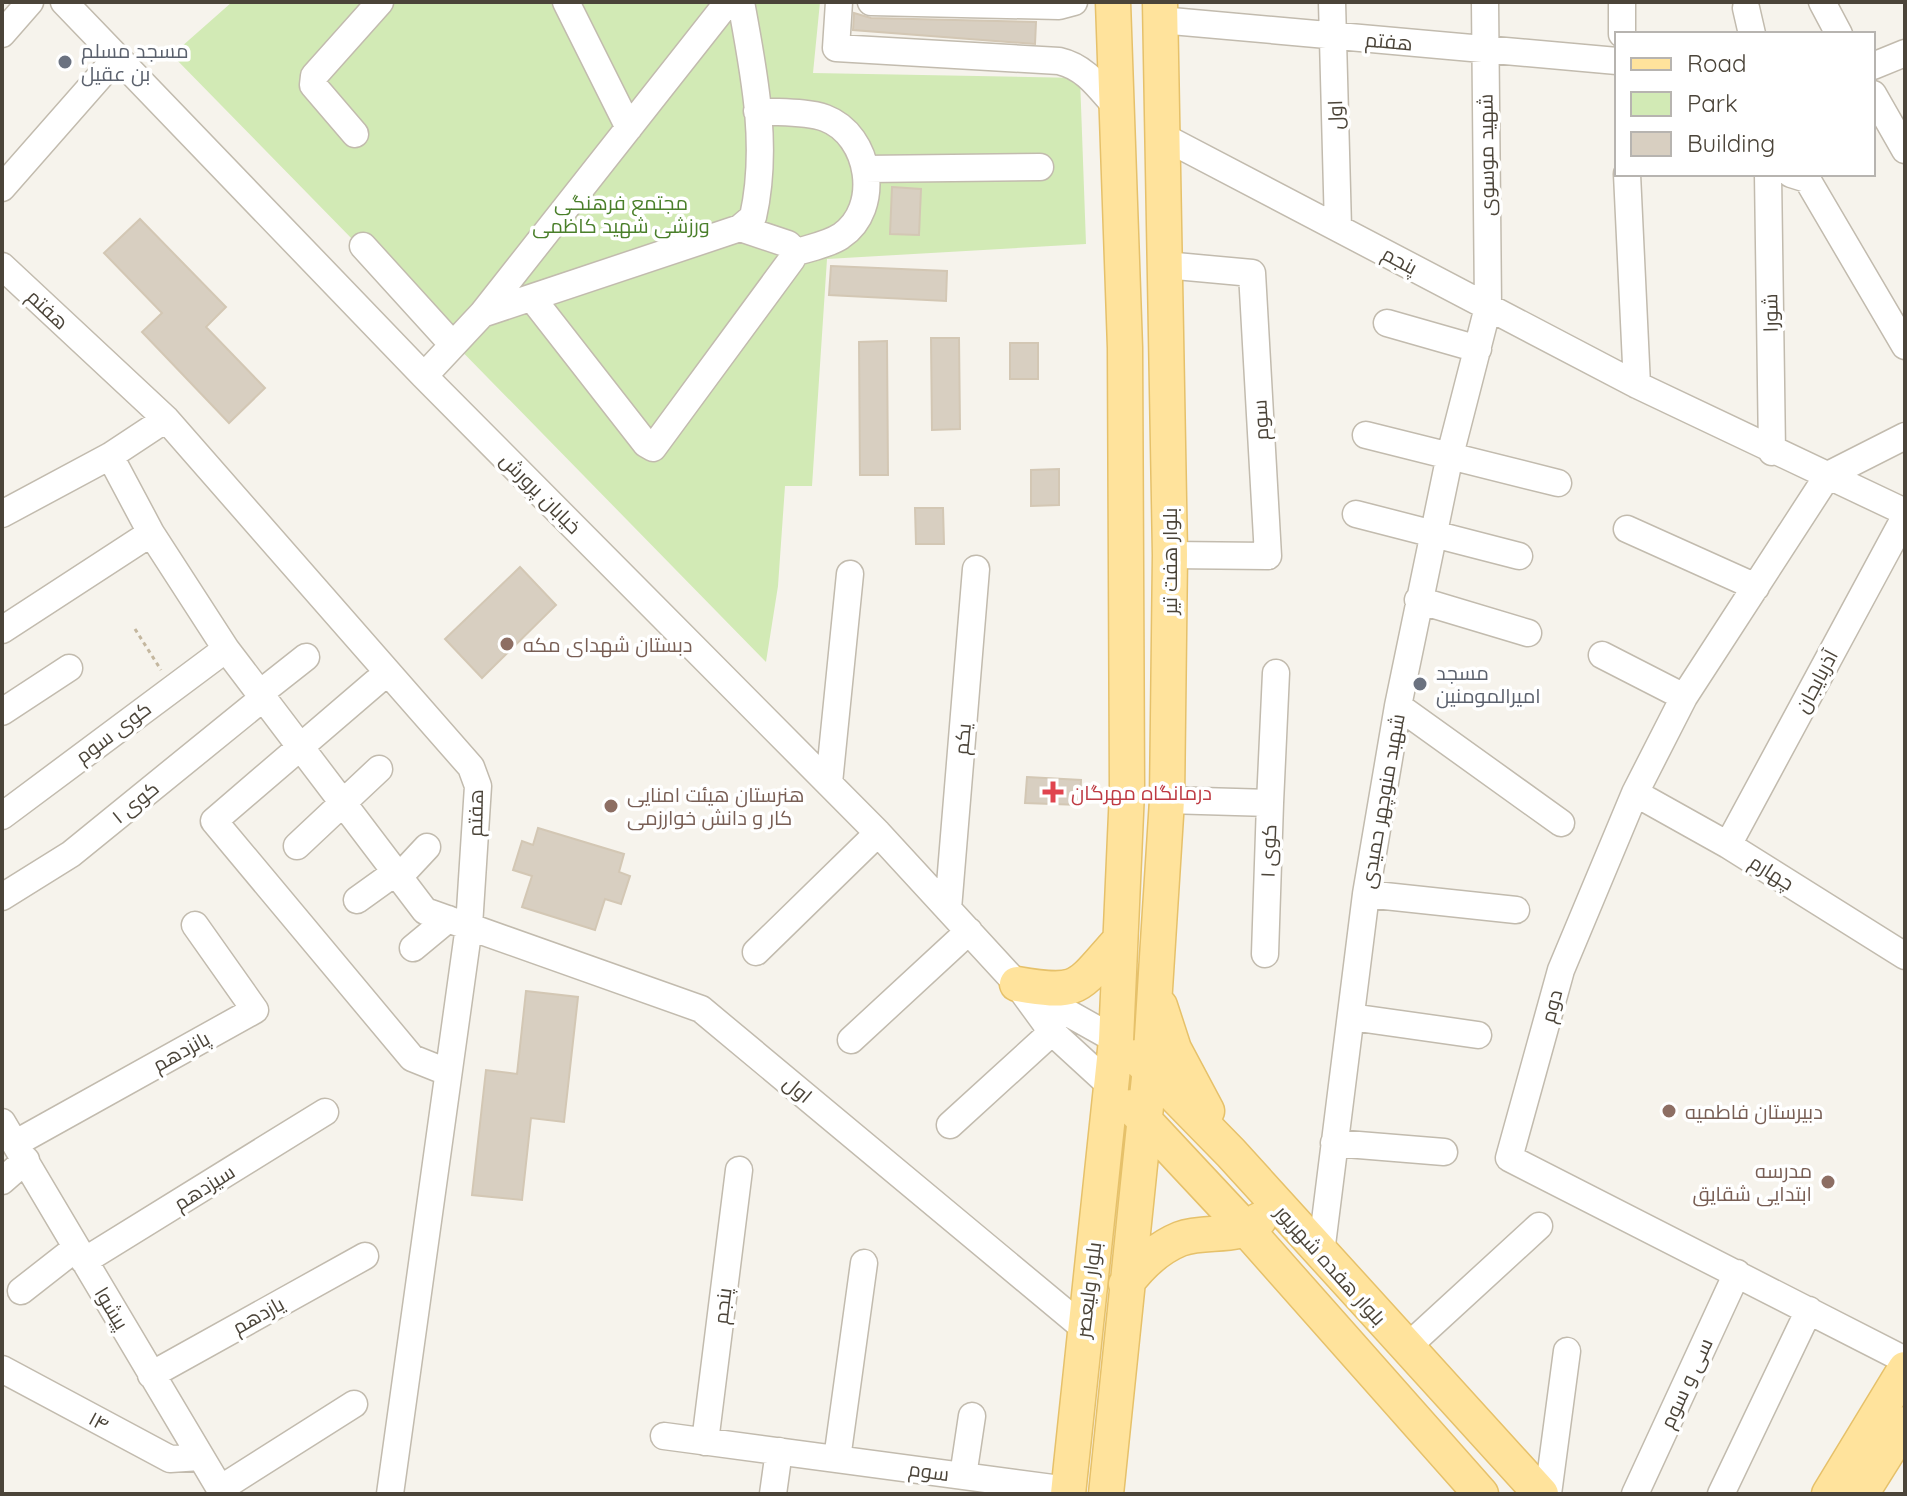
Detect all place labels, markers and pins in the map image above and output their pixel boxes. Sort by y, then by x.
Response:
place label: مسجد مسلم بن عقیل [81,38,189,87]
marker: مسجد مسلم بن عقیل [56,53,74,71]
place label: دبستان شهدای مکه [523,632,693,658]
marker: دبستان شهدای مکه [498,635,516,653]
place label: مسجد امیرالمومنین [1436,660,1541,709]
marker: مسجد امیرالمومنین [1411,675,1429,693]
place label: درمانگاه مهرگان [1071,780,1212,806]
marker: درمانگاه مهرگان [1042,781,1064,803]
place label: هنرستان هیئت امنایی کار و دانش خوارزمی [627,782,804,831]
marker: هنرستان هیئت امنایی کار و دانش خوارزمی [602,797,620,815]
place label: دبیرستان فاطمیه [1685,1099,1823,1125]
marker: دبیرستان فاطمیه [1660,1102,1678,1120]
place label: مدرسه ابتدایی شقایق [1692,1158,1812,1207]
marker: مدرسه ابتدایی شقایق [1819,1173,1837,1191]

